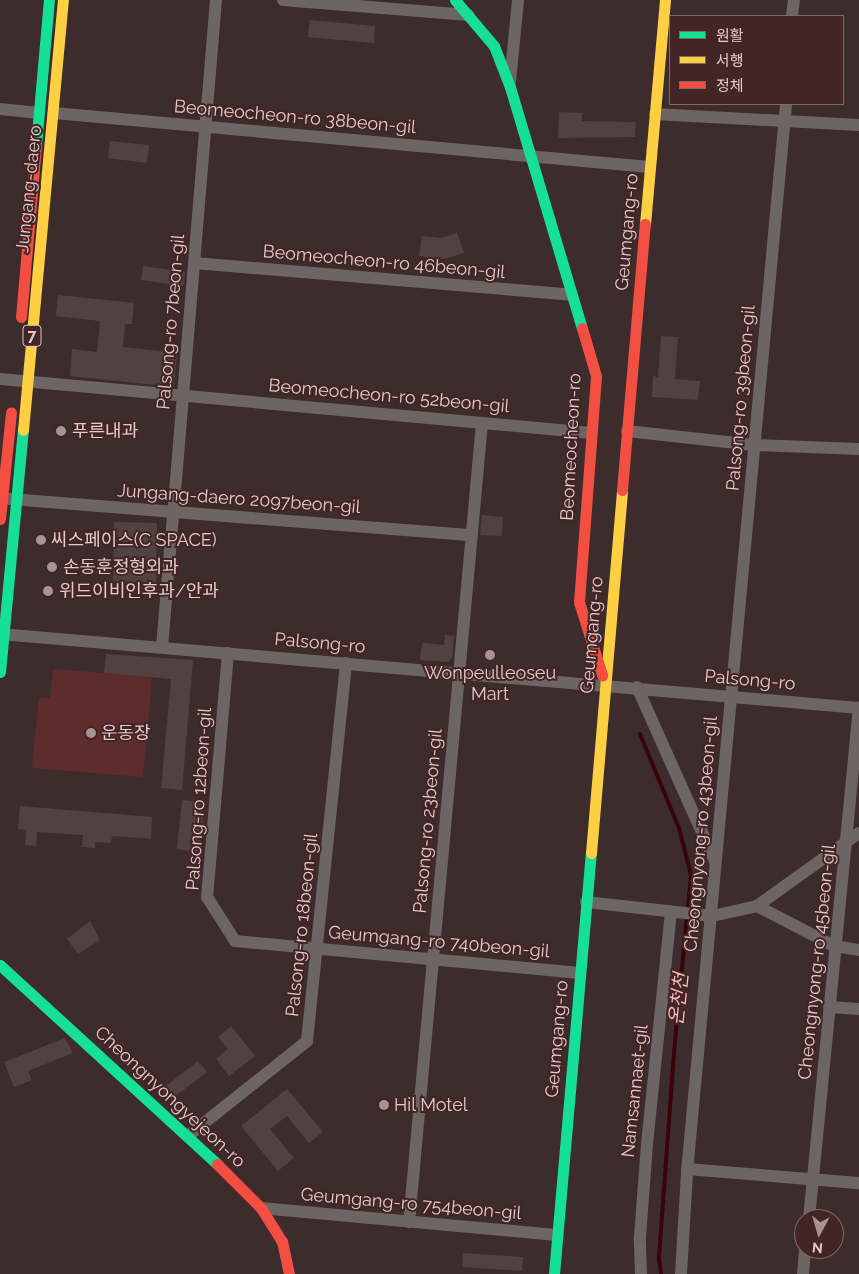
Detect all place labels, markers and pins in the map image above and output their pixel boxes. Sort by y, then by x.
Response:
place label: 푸른내과 [72,420,138,442]
marker: 푸른내과 [54,424,68,438]
place label: 씨스페이스(C SPACE) [51,529,217,551]
marker: 씨스페이스(C SPACE) [35,534,47,546]
place label: 손동훈정형외과 [63,556,179,578]
marker: 손동훈정형외과 [45,560,59,574]
place label: 위드이비인후과/안과 [59,580,219,602]
marker: 위드이비인후과/안과 [41,584,55,598]
marker: Wonpeulleoseu Mart [484,649,496,661]
place label: Wonpeulleoseu Mart [424,663,556,706]
place label: 운동장 [101,722,151,744]
marker: 운동장 [85,727,97,739]
place label: Hil Motel [394,1094,468,1116]
marker: Hil Motel [378,1099,390,1111]

